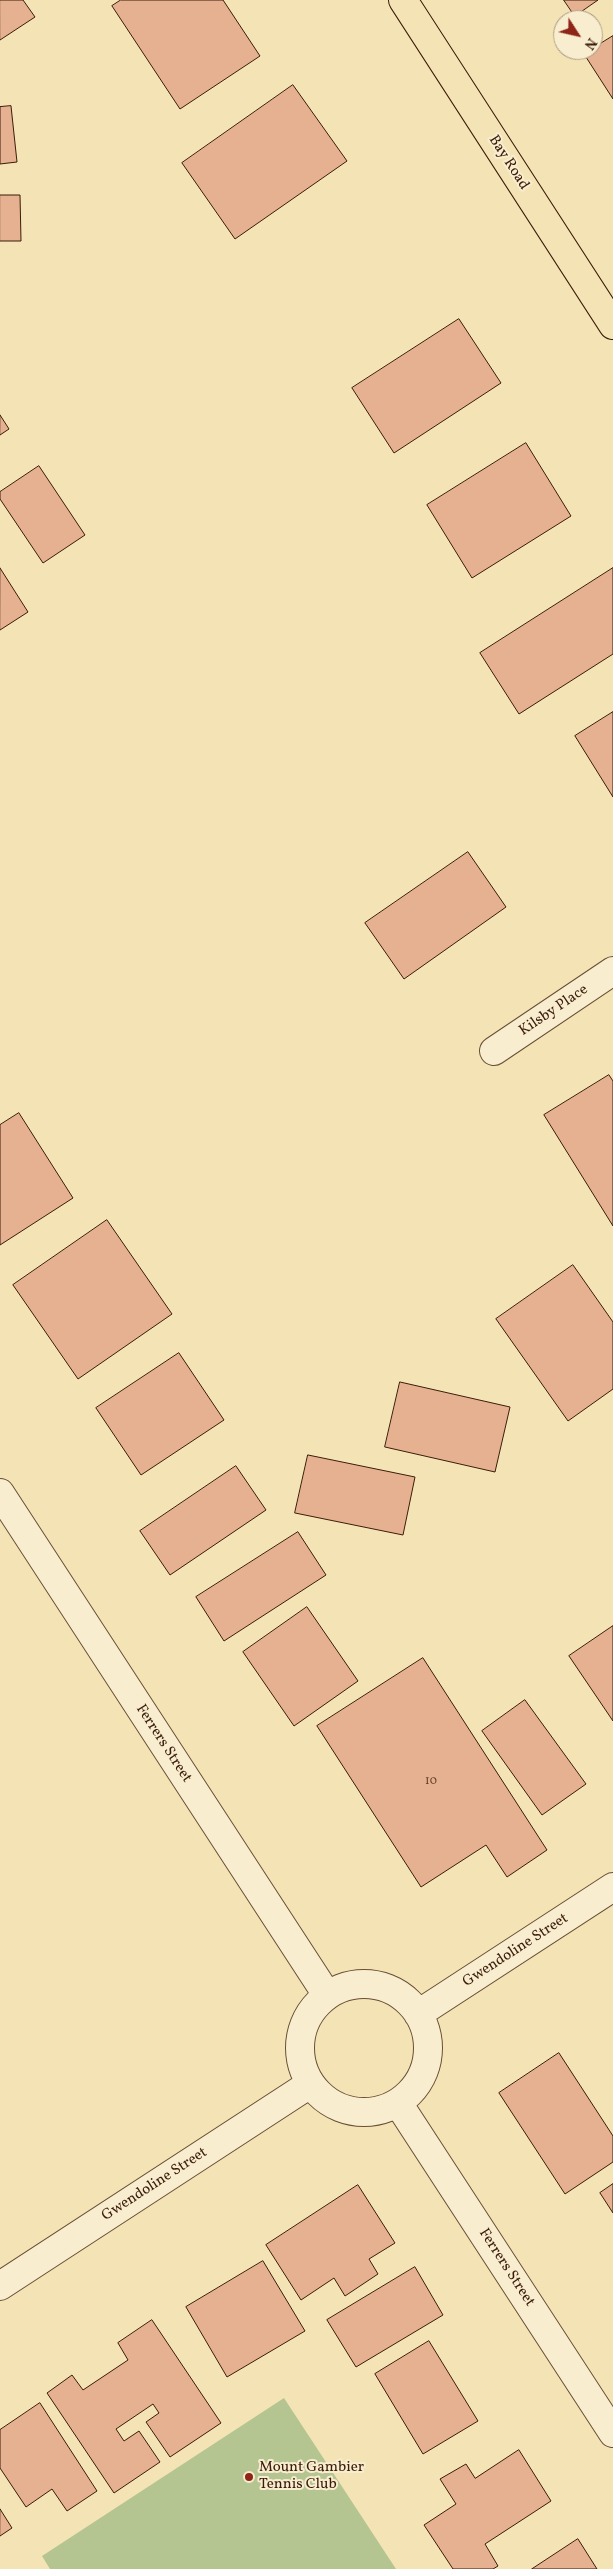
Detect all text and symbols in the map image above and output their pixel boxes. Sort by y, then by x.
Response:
north arrow [553,10,603,60]
text: N [579,34,601,53]
street label: Bay Road [484,132,532,194]
street label: Kilsby Place [516,981,592,1041]
street label: Ferrers Street [131,1702,195,1786]
house number: 10 [425,1775,437,1789]
street label: Gwendoline Street [460,1910,572,1992]
street label: Gwendoline Street [99,2144,211,2226]
street label: Ferrers Street [474,2226,538,2310]
place label: Mount Gambier Tennis Club [259,2459,364,2494]
marker: Mount Gambier Tennis Club [243,2471,255,2483]

